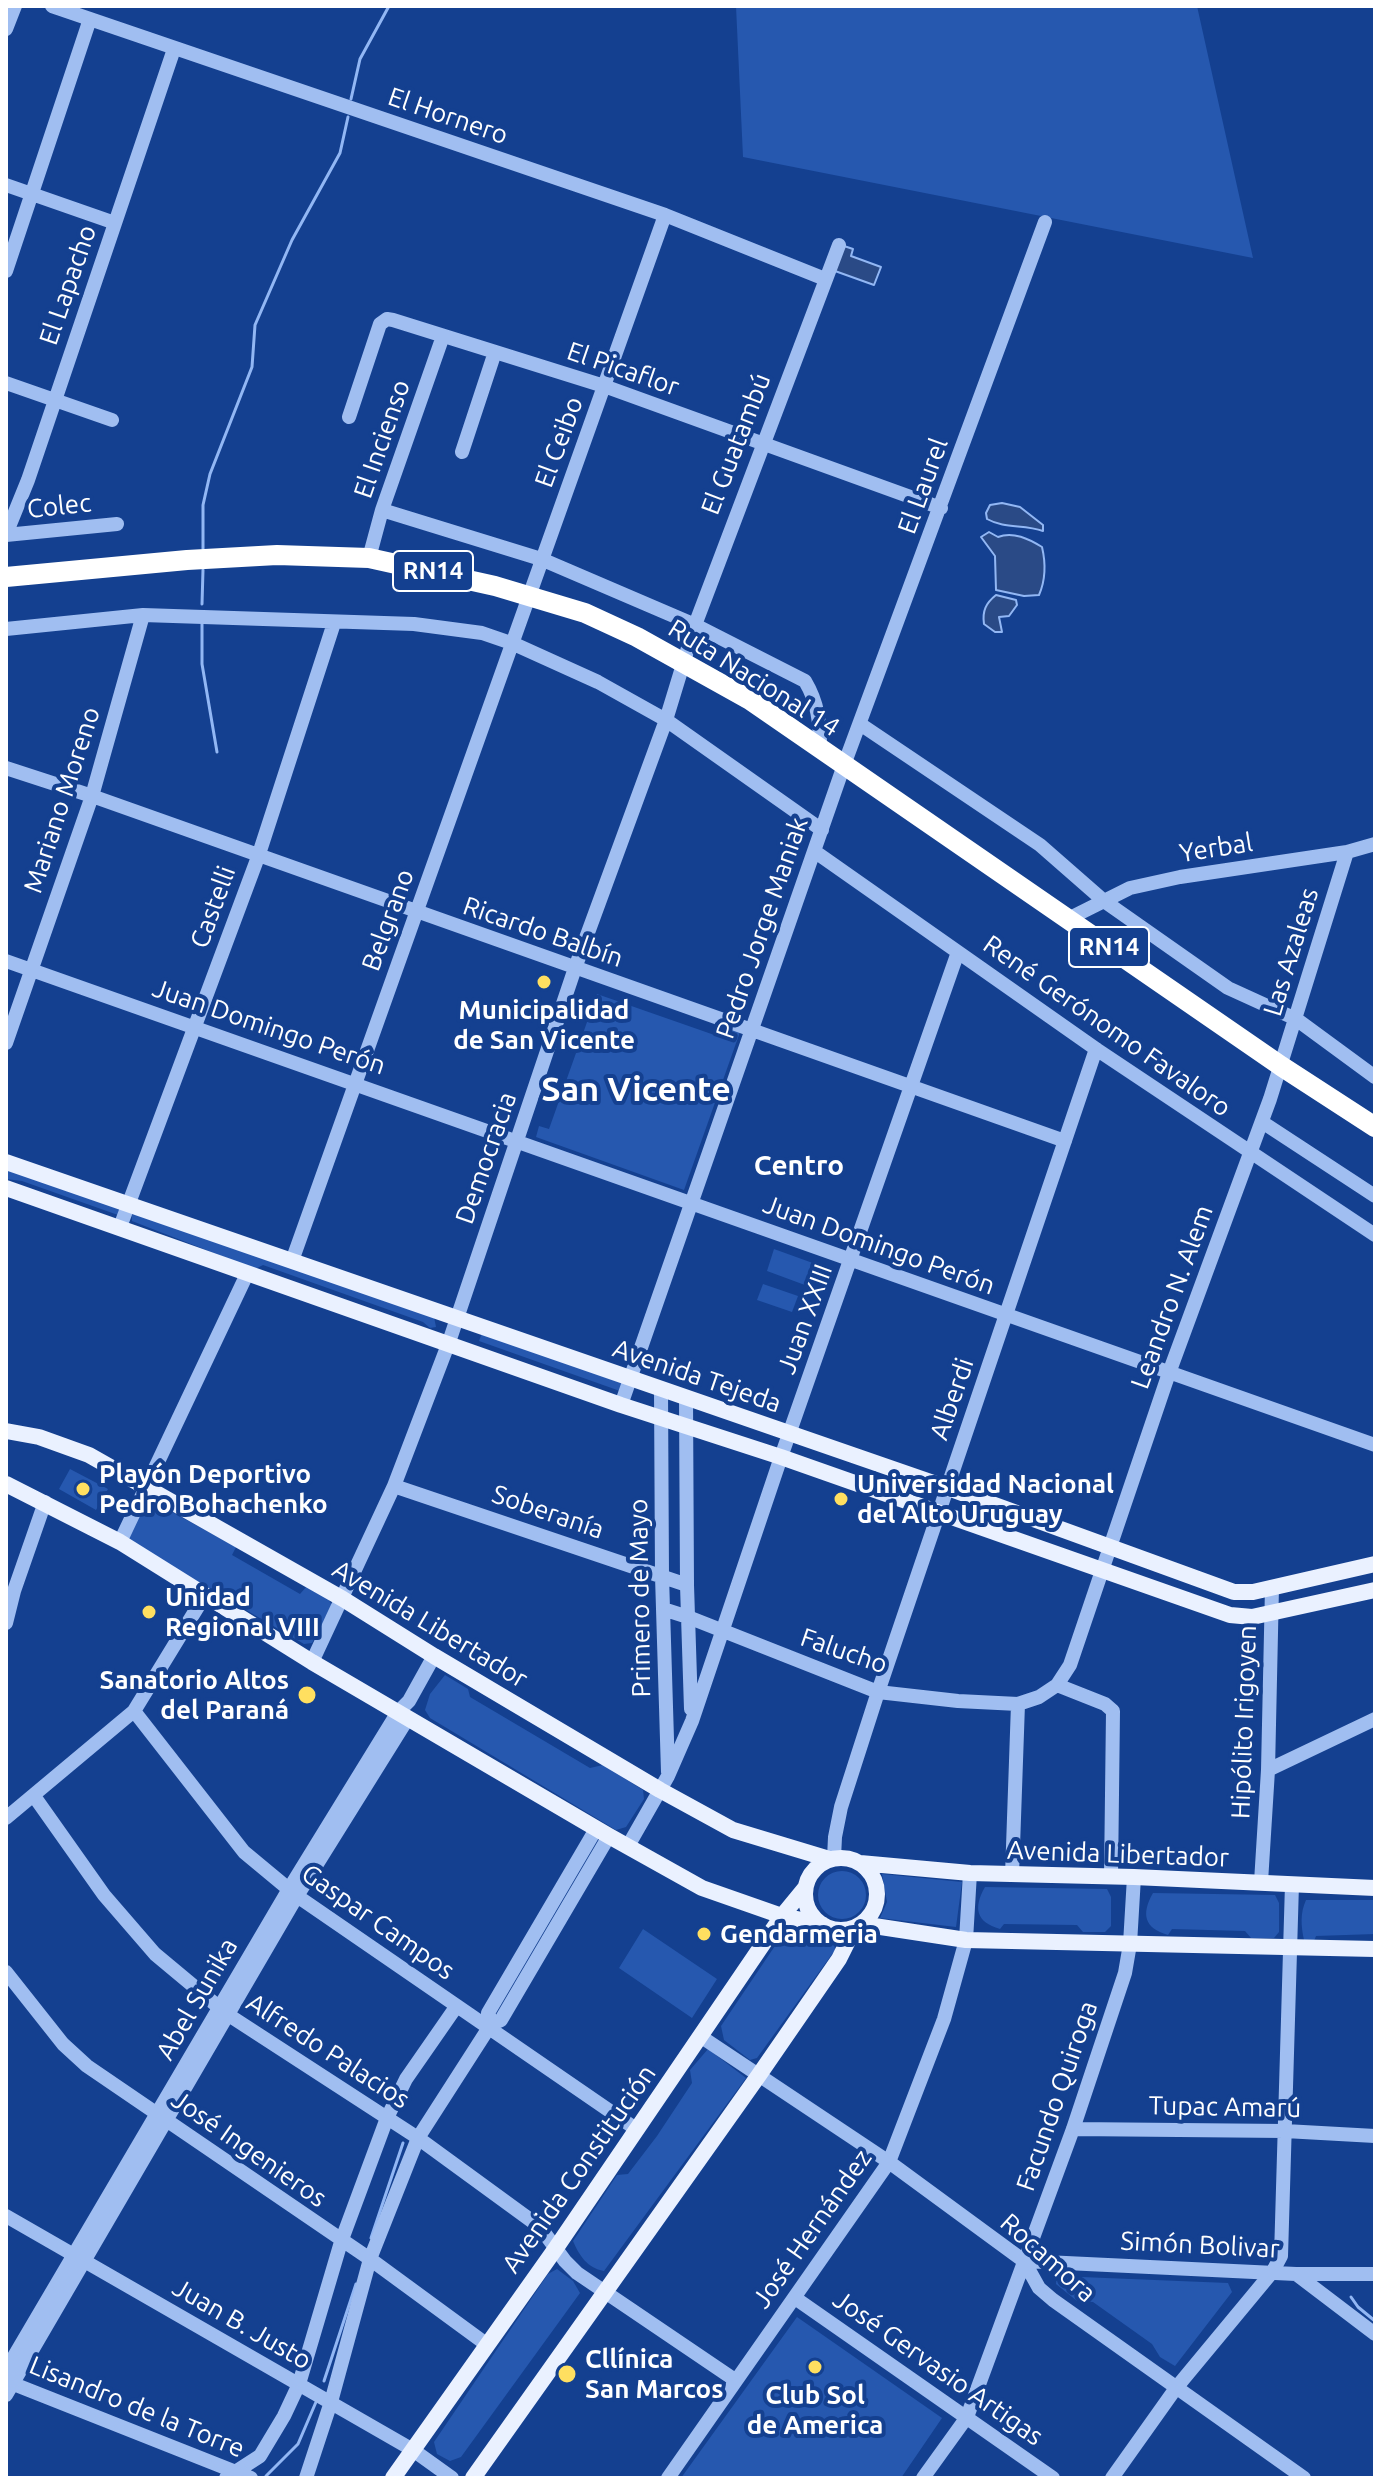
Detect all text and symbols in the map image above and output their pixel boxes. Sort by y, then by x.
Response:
street label: El Hornero [384,81,512,151]
street label: El Lapacho [33,221,103,349]
street label: El Picaflor [563,335,683,403]
street label: El Guatambú [695,369,777,519]
street label: El Incienso [347,376,417,502]
street label: El Ceibo [528,392,590,492]
street label: El Laurel [891,434,955,538]
street label: Colec [25,487,93,525]
road number: RN14 [393,551,473,591]
street label: Ruta Nacional 14 [662,613,846,743]
street label: Mariano Moreno [17,703,107,897]
street label: Pedro Jorge Maniak [709,813,815,1043]
street label: Yerbal [1177,827,1255,869]
street label: Castelli [184,862,242,952]
street label: Belgrano [355,865,421,975]
street label: Las Azaleas [1257,884,1325,1020]
street label: Ricardo Balbín [459,890,627,974]
road number: RN14 [1069,927,1149,967]
street label: René Gerónomo Favaloro [977,929,1237,1123]
street label: Juan Domingo Perón [148,972,390,1082]
marker: Municipalidad de San Vicente [535,973,553,991]
place label: Municipalidad de San Vicente [453,994,635,1056]
district label: San Vicente [541,1070,731,1110]
street label: Democracia [449,1088,523,1228]
district label: Centro [754,1149,844,1183]
street label: Juan Domingo Perón [759,1189,999,1301]
street label: Leandro N. Alem [1124,1201,1220,1393]
street label: Juan XXIII [771,1260,839,1378]
street label: Avenida Tejeda [609,1333,785,1419]
street label: Alberdi [923,1354,981,1444]
place label: Playón Deportivo Pedro Bohachenko [99,1458,328,1520]
place label: Universidad Nacional del Alto Uruguay [857,1468,1114,1530]
street label: Soberanía [488,1478,608,1546]
marker: Playón Deportivo Pedro Bohachenko [74,1480,92,1498]
marker: Universidad Nacional del Alto Uruguay [832,1490,850,1508]
street label: Primero de Mayo [623,1498,657,1698]
street label: Avenida Libertador [327,1553,533,1695]
place label: Unidad Regional VIII [165,1581,320,1642]
marker: Unidad Regional VIII [140,1603,158,1621]
street label: Falucho [796,1622,892,1680]
street label: Hipólito Irigoyen [1225,1625,1263,1819]
place label: Sanatorio Altos del Paraná [99,1664,289,1726]
marker: Sanatorio Altos del Paraná [296,1684,318,1706]
street label: Avenida Libertador [1007,1835,1229,1873]
street label: Gaspar Campos [295,1858,461,1986]
place label: Gendarmeria [720,1918,878,1950]
marker: Gendarmeria [695,1925,713,1943]
street label: Abel Sunika [150,1933,244,2065]
street label: Alfredo Palacios [241,1987,415,2115]
street label: Facundo Quiroga [1010,1997,1104,2195]
street label: Avenida Constitución [496,2059,662,2279]
street label: José Ingenieros [165,2084,333,2214]
street label: Tupac Amarú [1148,2090,1302,2124]
street label: José Hernández [746,2144,878,2314]
street label: Rocamora [994,2207,1102,2309]
street label: Simón Bolivar [1120,2225,1280,2265]
street label: Juan B. Justo [167,2272,317,2376]
street label: José Gervasio Artigas [827,2284,1049,2452]
place label: Cllínica San Marcos [585,2343,723,2404]
street label: Lisandro de la Torre [25,2350,249,2464]
marker: Club Sol de America [806,2358,824,2376]
marker: Cllínica San Marcos [556,2363,578,2385]
place label: Club Sol de America [747,2379,883,2440]

